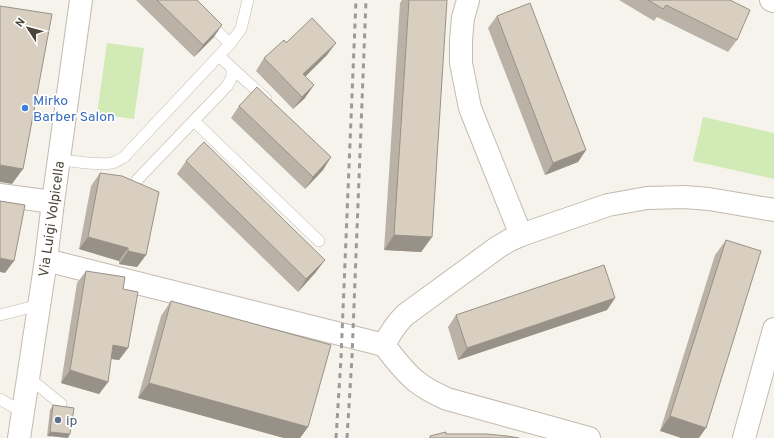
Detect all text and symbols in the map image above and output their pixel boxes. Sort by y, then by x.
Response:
north arrow [8,8,48,48]
text: N [13,15,29,30]
place label: Mirko Barber Salon [33,93,115,126]
marker: Mirko Barber Salon [20,103,30,113]
street label: Via Luigi Volpicella [36,160,69,278]
place label: ip [66,413,78,430]
marker: ip [53,415,63,425]

